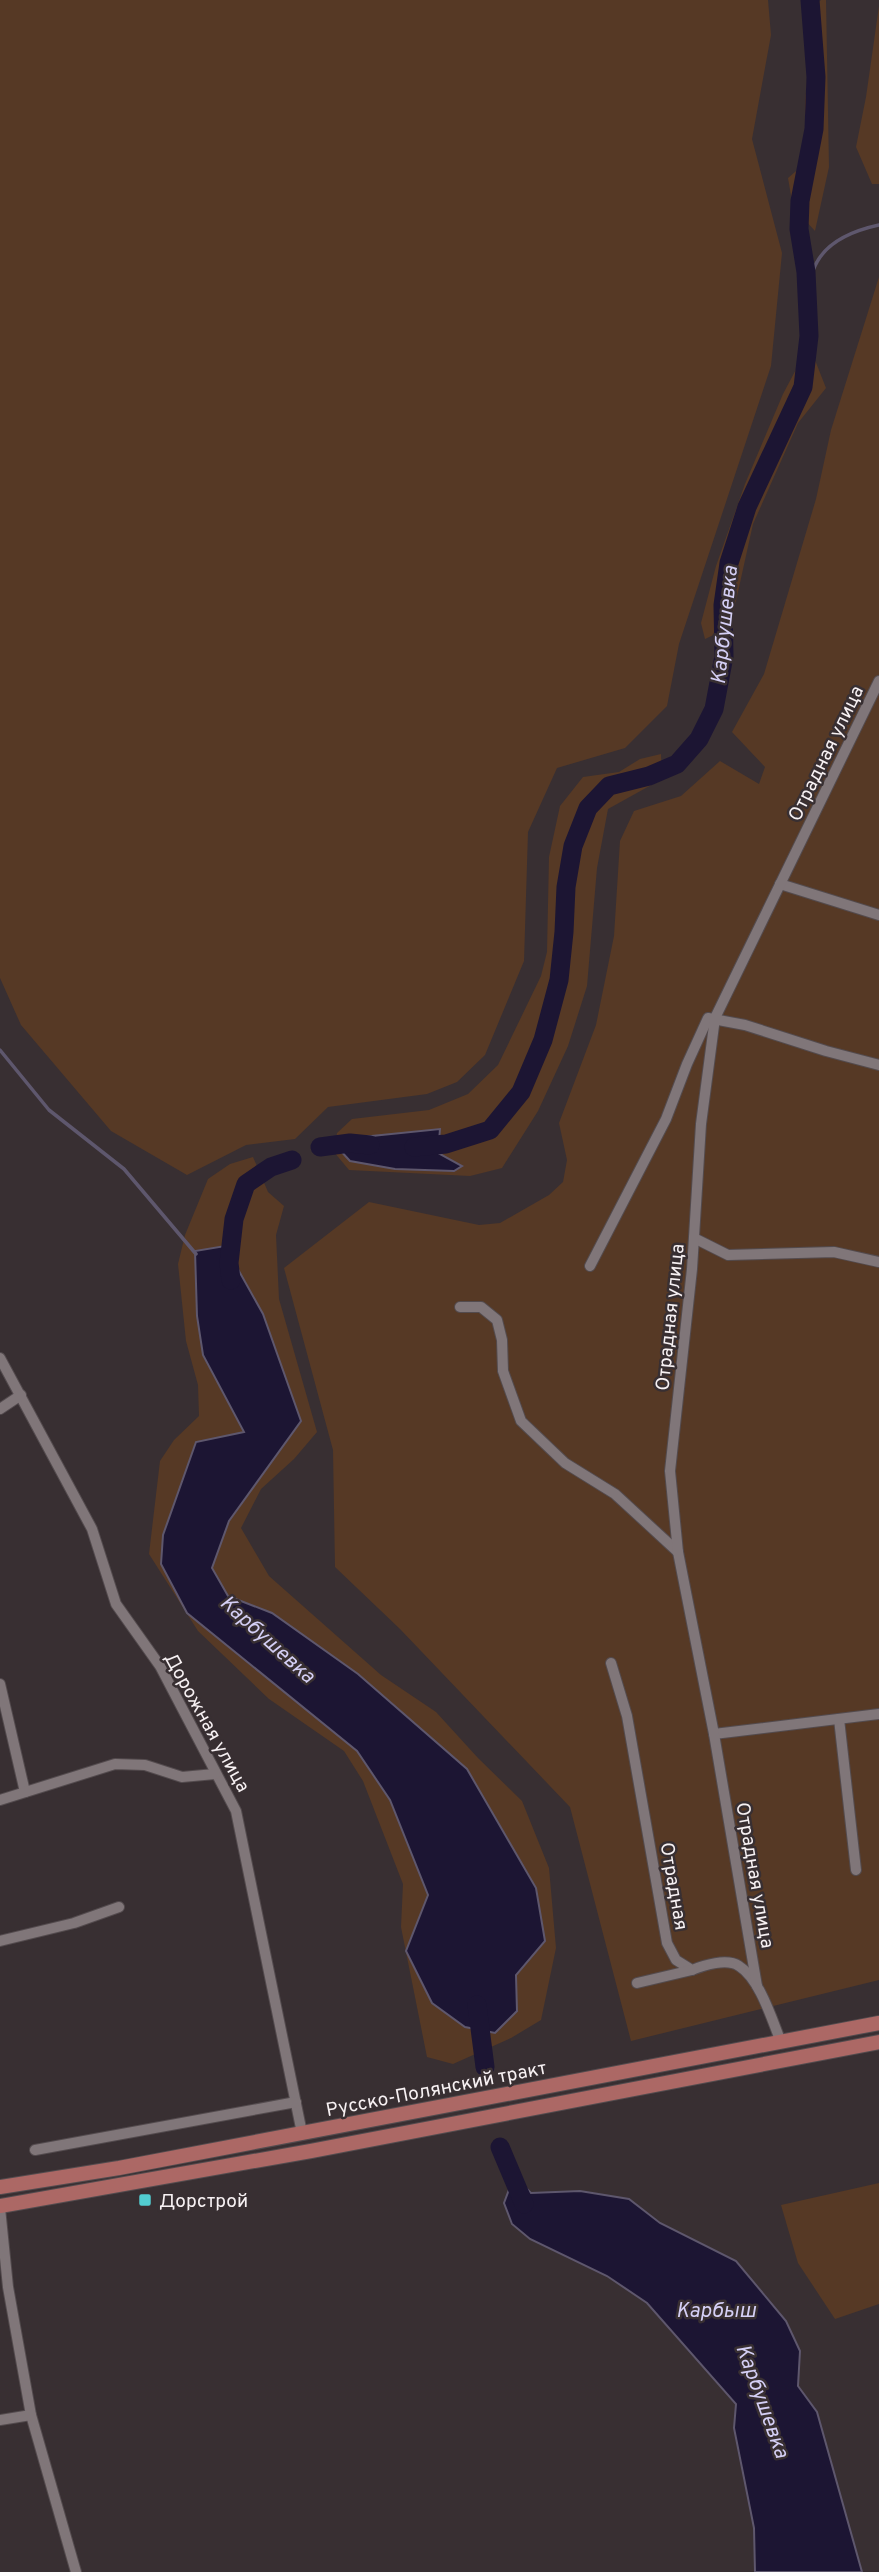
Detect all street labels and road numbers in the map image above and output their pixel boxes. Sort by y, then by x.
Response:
street label: Отрадная улица [784,682,870,826]
street label: Отрадная улица [651,1242,691,1392]
street label: Дорожная улица [158,1649,255,1797]
street label: Отрадная улица [729,1800,779,1950]
street label: Отрадная [654,1841,693,1932]
street label: Русско-Полянский тракт [324,2057,549,2123]

